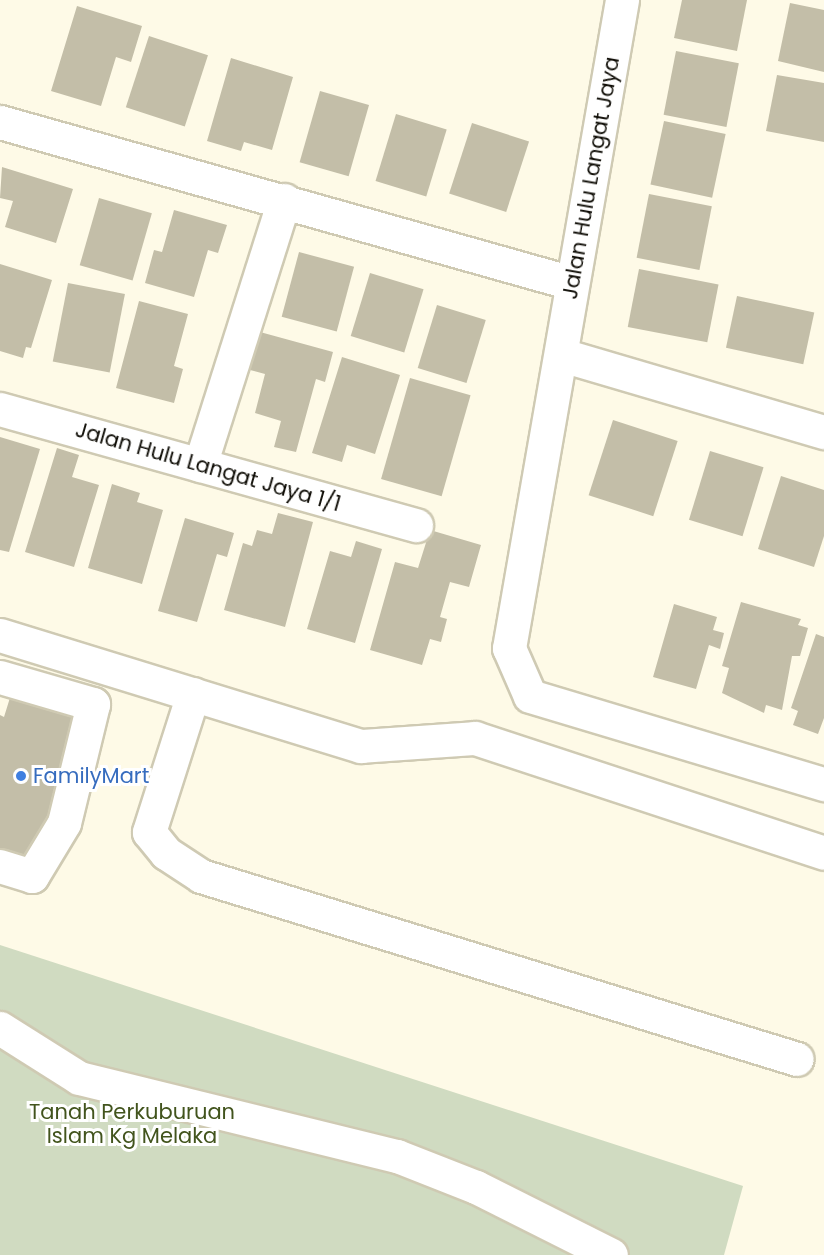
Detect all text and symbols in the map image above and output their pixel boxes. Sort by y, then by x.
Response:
street label: Jalan Hulu Langat Jaya [557,55,625,301]
street label: Jalan Hulu Langat Jaya 1/1 [73,417,343,517]
place label: FamilyMart [33,763,149,789]
marker: FamilyMart [14,769,28,783]
park label: Tanah Perkuburuan Islam Kg Melaka [29,1099,235,1149]

